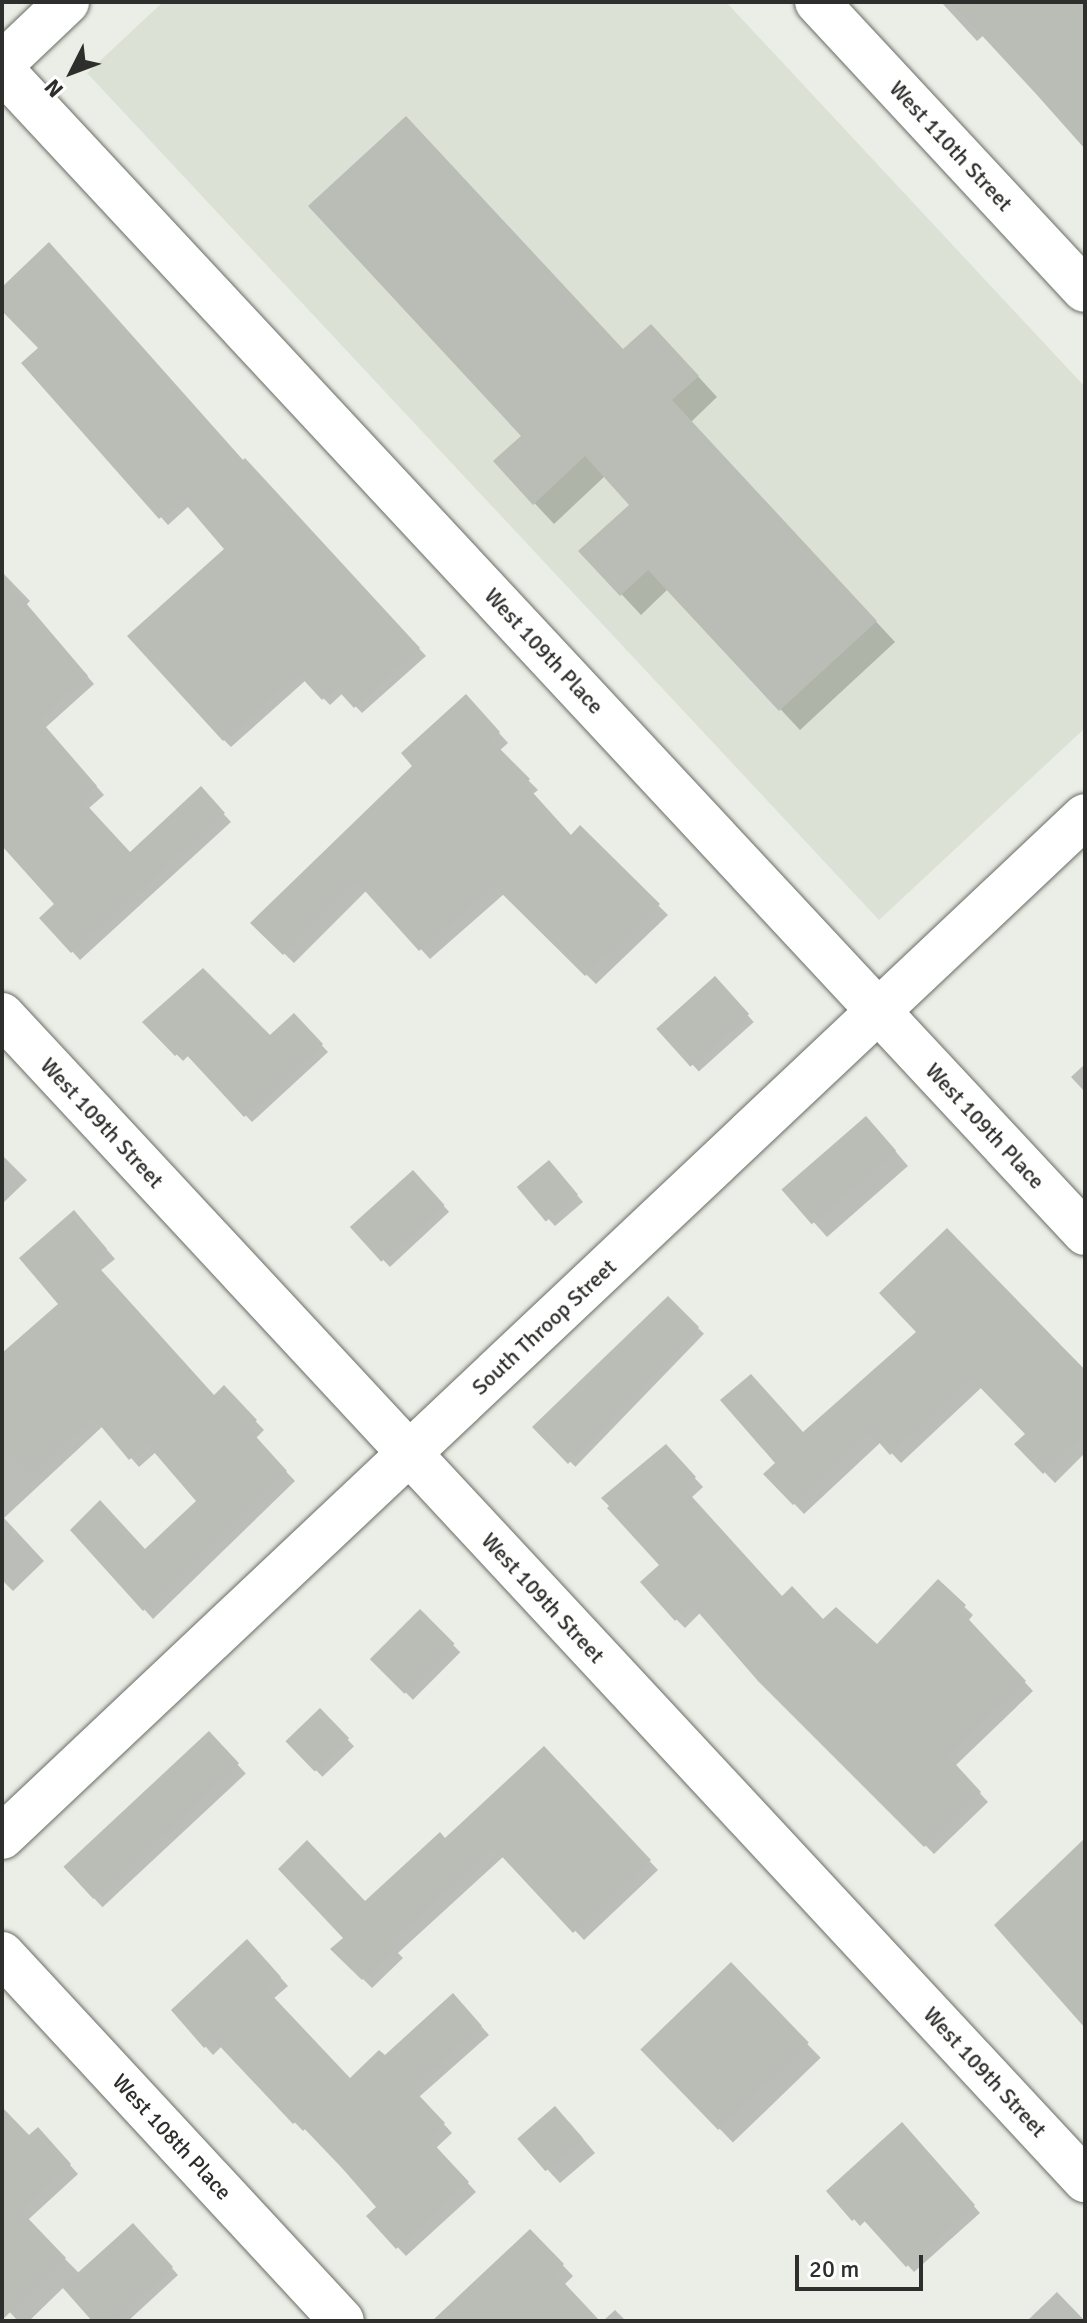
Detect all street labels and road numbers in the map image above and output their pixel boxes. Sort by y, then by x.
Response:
street label: West 110th Street [884,75,1018,217]
street label: West 109th Place [479,583,609,719]
street label: West 109th Street [35,1052,169,1194]
street label: West 109th Place [920,1058,1050,1194]
street label: South Throop Street [466,1253,622,1401]
street label: West 109th Street [476,1527,610,1669]
street label: West 109th Street [918,2001,1052,2143]
street label: West 108th Place [107,2069,237,2205]

